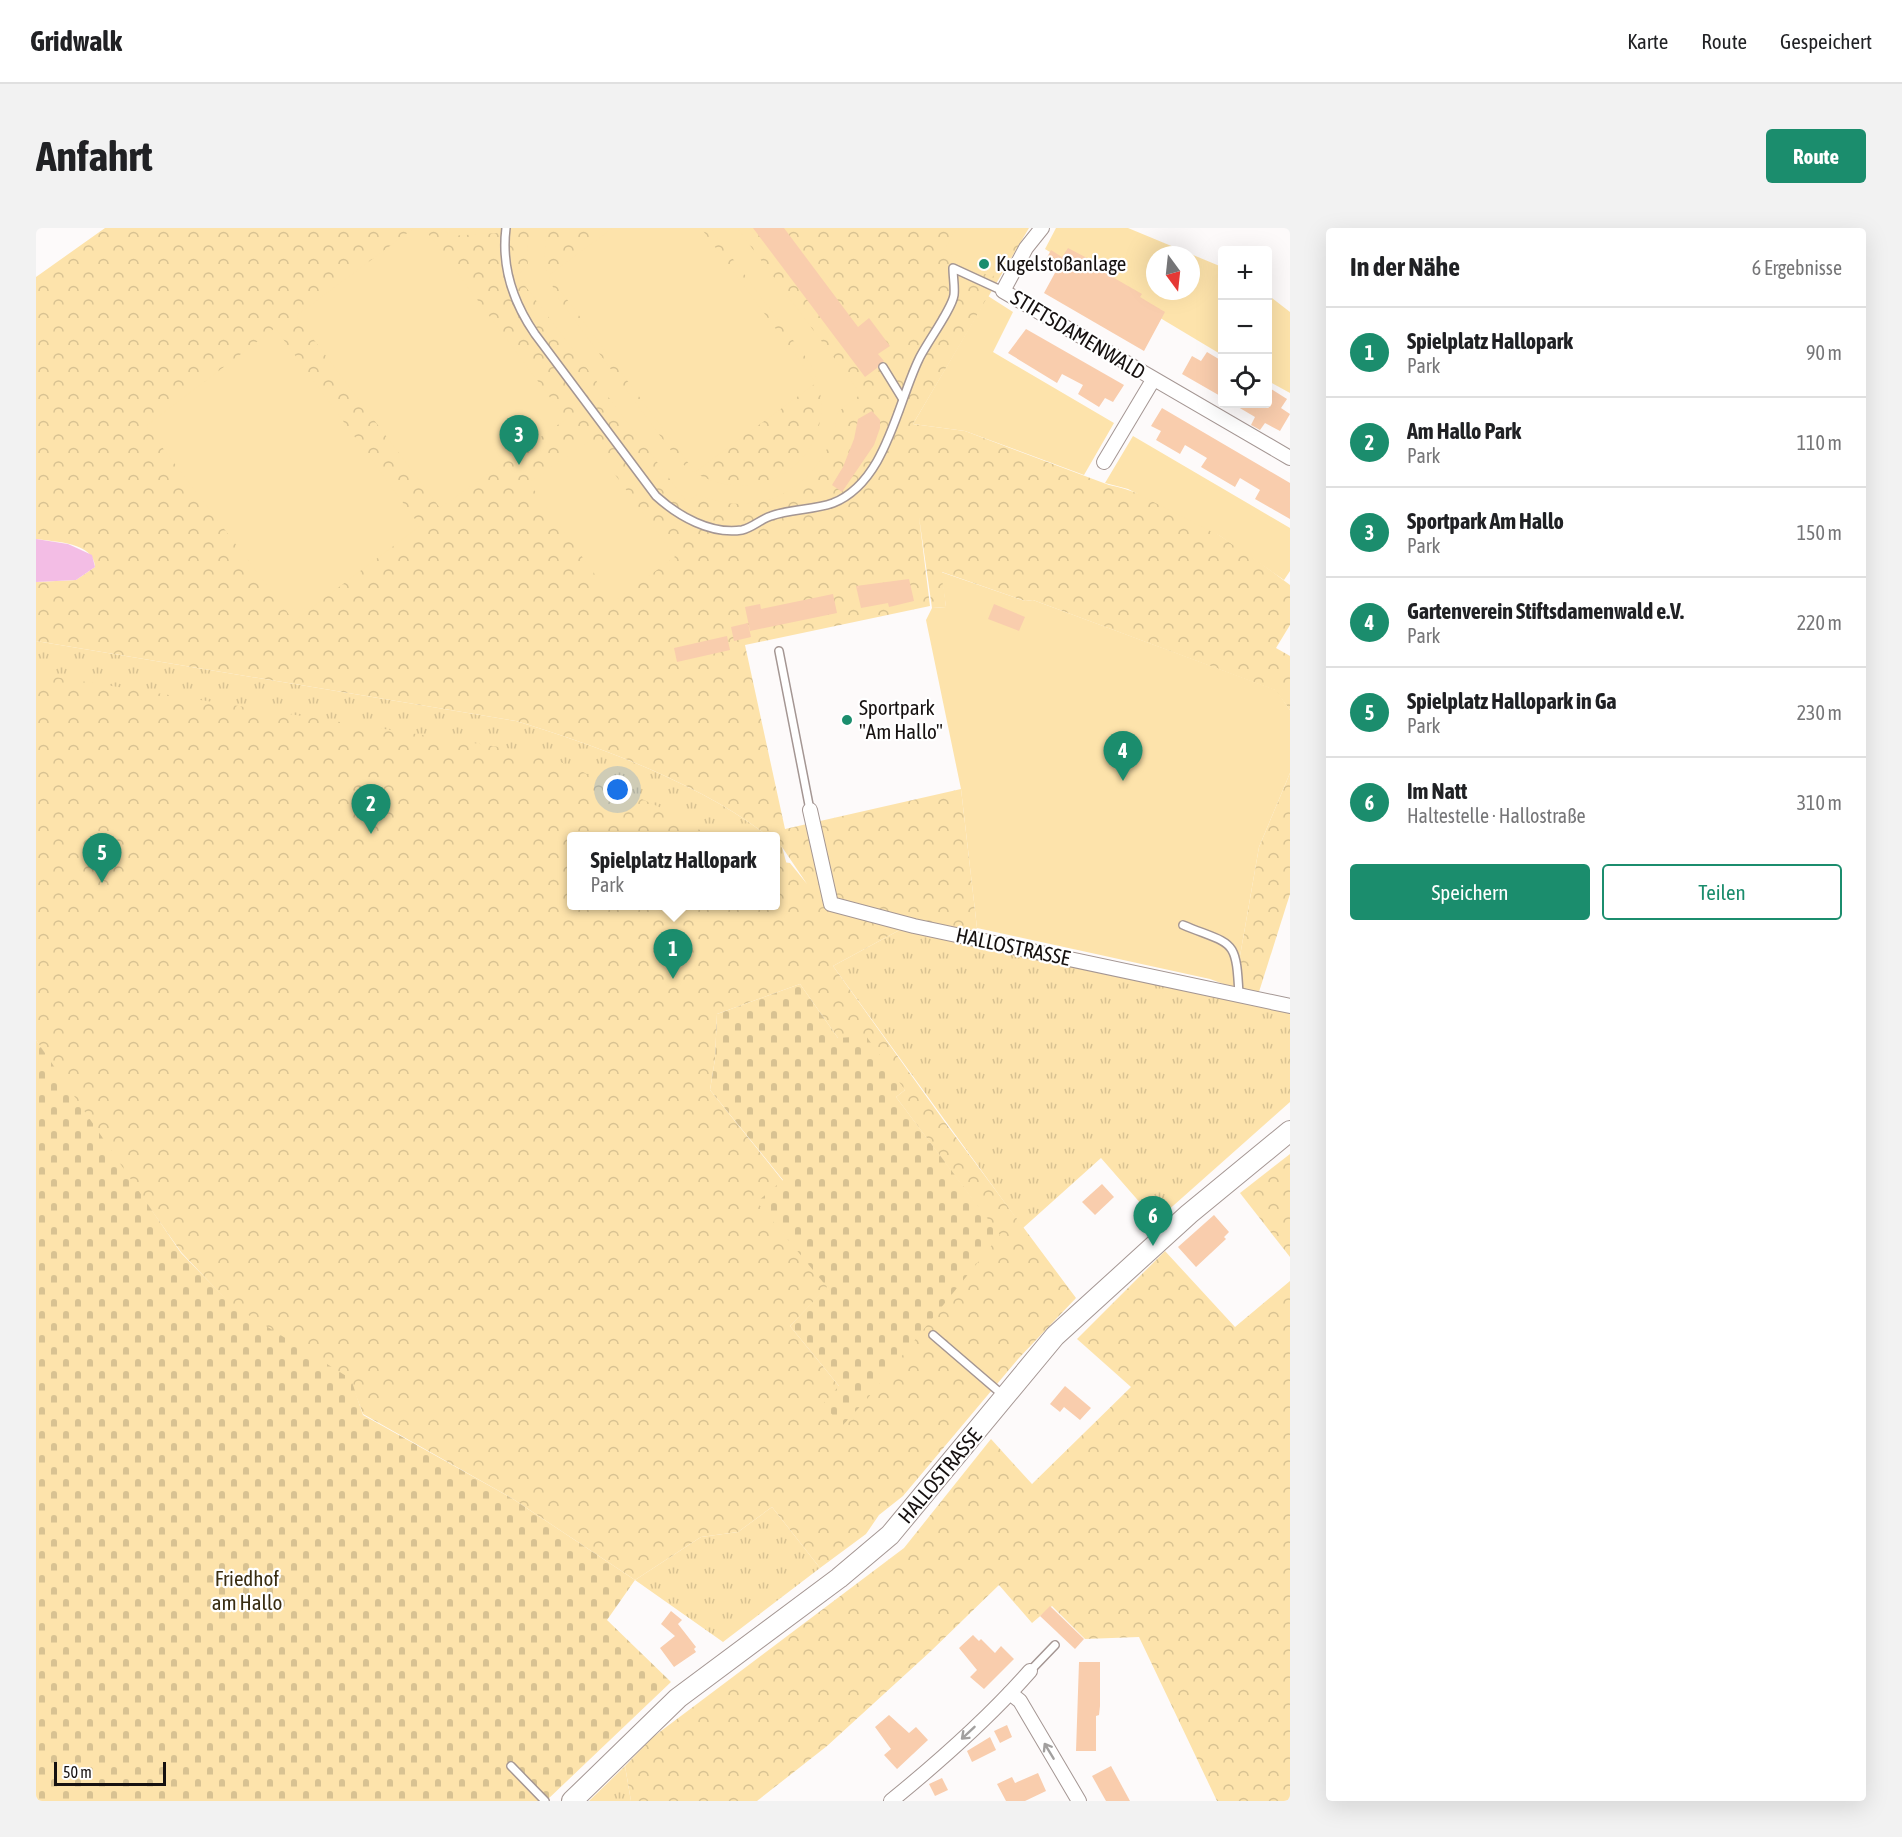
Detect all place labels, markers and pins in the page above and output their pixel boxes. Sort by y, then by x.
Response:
place label: Kugelstoßanlage [996,251,1126,275]
marker: Kugelstoßanlage [977,257,991,271]
pin: 3 [500,416,538,465]
place label: Sportpark "Am Hallo" [859,695,943,743]
marker: Sportpark "Am Hallo" [840,713,854,727]
pin: 4 [1104,732,1142,781]
pin: 2 [352,784,390,834]
pin: 5 [82,834,122,883]
pin: 1 [654,930,692,979]
pin: 6 [1134,1196,1172,1246]

